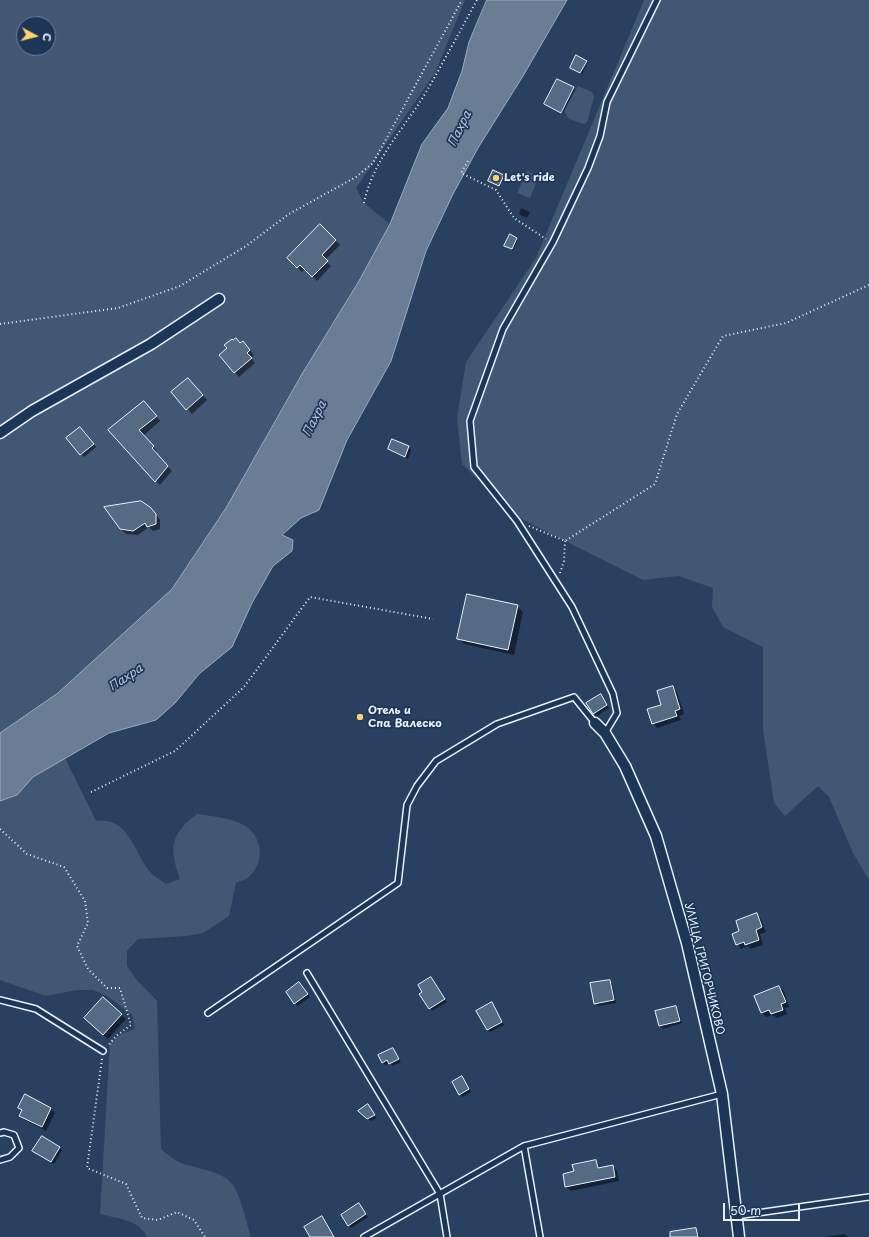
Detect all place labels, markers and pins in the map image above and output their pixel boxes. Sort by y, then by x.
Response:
place label: Let's ride [504,171,555,185]
marker: Let's ride [491,173,501,183]
place label: Отель и Спа Валеско [368,704,442,730]
marker: Отель и Спа Валеско [355,712,365,722]

